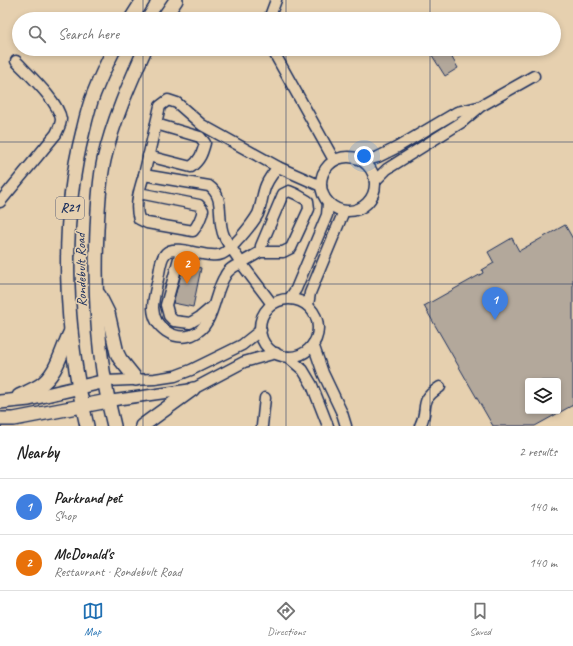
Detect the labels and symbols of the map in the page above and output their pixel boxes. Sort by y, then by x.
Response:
your location [354,146,374,166]
road number: R21 [56,197,84,219]
street label: Rondebult Road [72,230,90,307]
pin: 2 [174,251,200,284]
pin: 1 [482,287,508,320]

